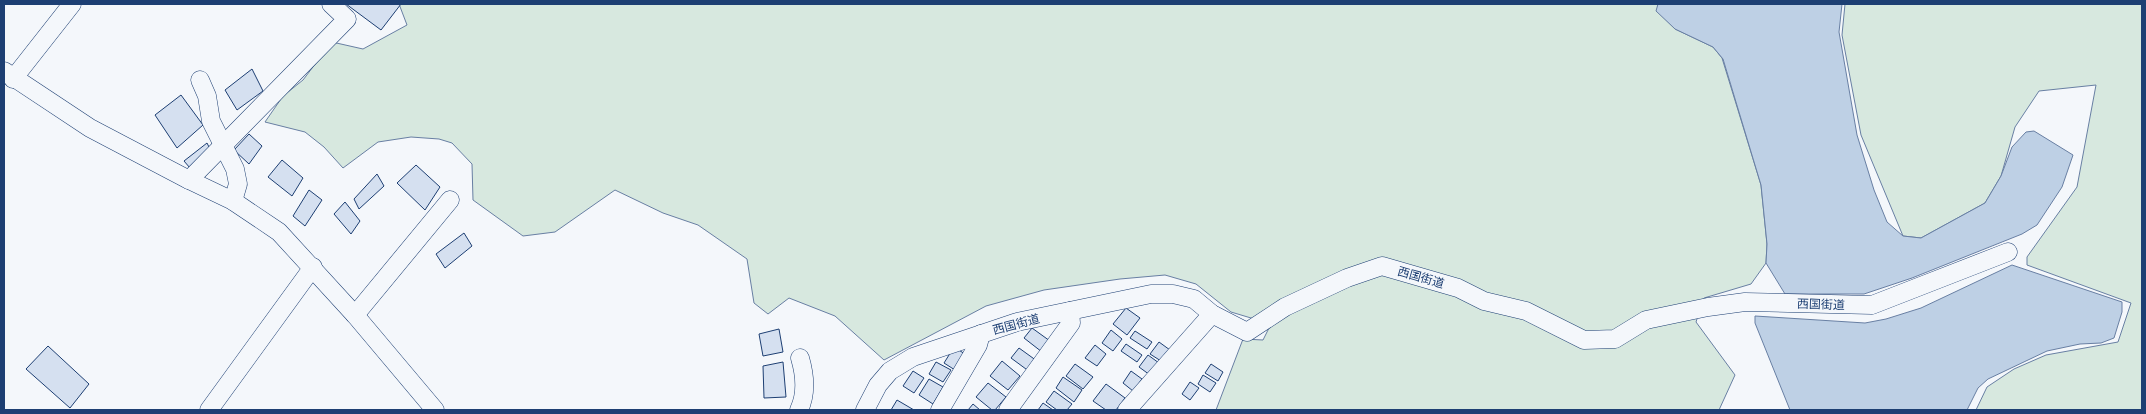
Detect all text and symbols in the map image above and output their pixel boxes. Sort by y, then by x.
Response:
street label: 西国街道 [1396,263,1446,291]
street label: 西国街道 [1797,296,1845,312]
street label: 西国街道 [991,311,1041,337]

